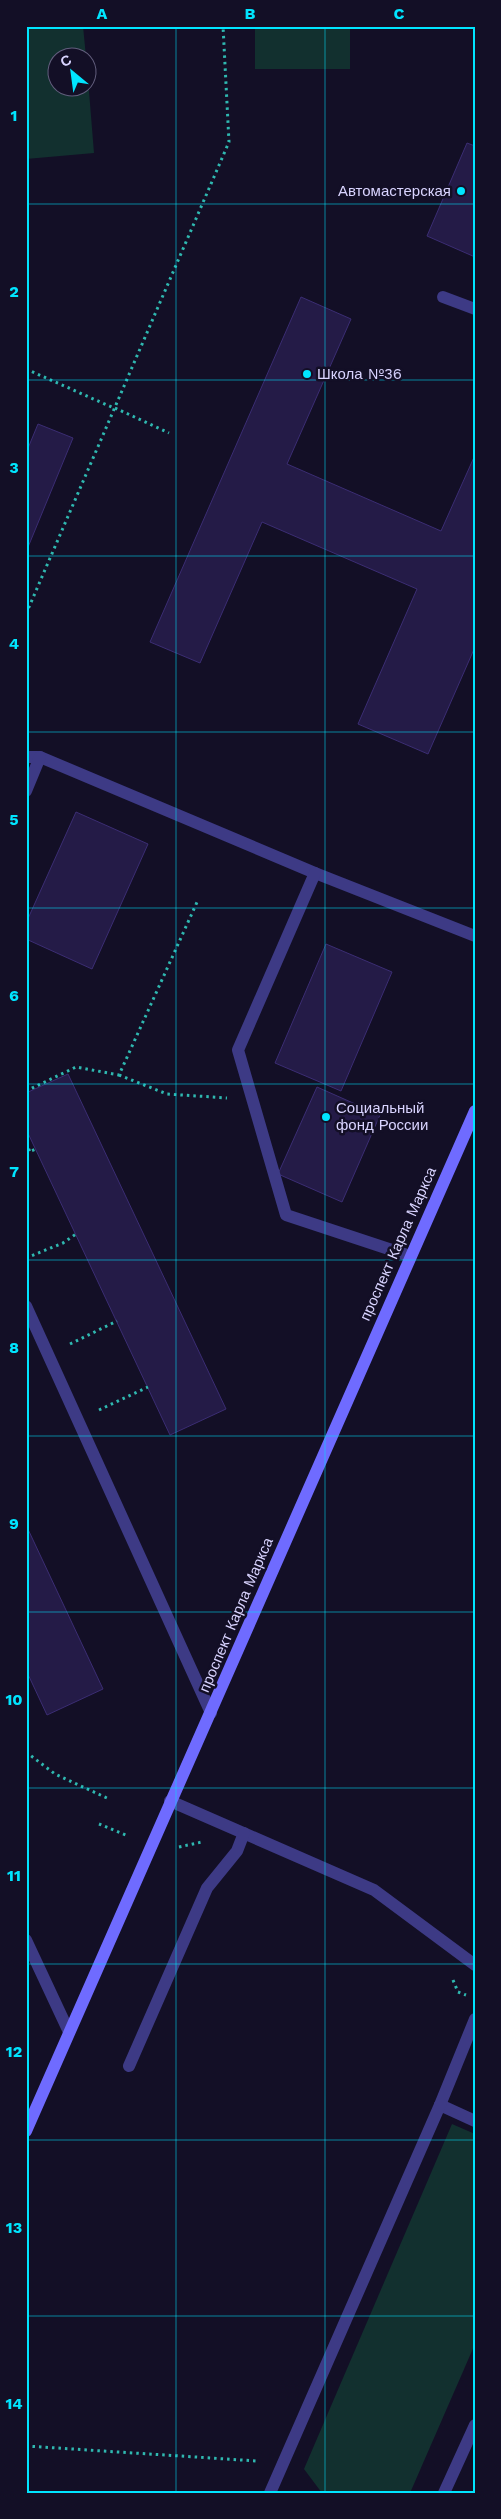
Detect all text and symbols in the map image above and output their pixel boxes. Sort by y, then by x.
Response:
text: A [97,4,108,23]
text: B [245,4,256,23]
text: C [394,4,405,23]
north arrow [48,48,98,98]
text: С [57,51,74,70]
text: 1 [11,106,17,125]
place label: Автомастерская [338,182,451,200]
marker: Автомастерская [455,185,467,197]
text: 2 [9,282,19,301]
place label: Школа №36 [317,365,402,383]
marker: Школа №36 [301,368,313,380]
text: 3 [9,458,19,477]
text: 4 [9,634,19,653]
text: 5 [9,810,19,829]
text: 6 [9,986,19,1005]
place label: Социальный фонд России [336,1099,428,1134]
marker: Социальный фонд России [320,1111,332,1123]
text: 7 [9,1162,19,1181]
street label: проспект Карла Маркса [356,1164,440,1324]
text: 8 [9,1338,19,1357]
text: 9 [9,1514,19,1533]
street label: проспект Карла Маркса [195,1534,277,1695]
text: 10 [5,1690,23,1709]
text: 11 [7,1866,21,1885]
text: 12 [6,2042,22,2061]
text: 13 [6,2218,22,2237]
text: 14 [5,2394,23,2413]

